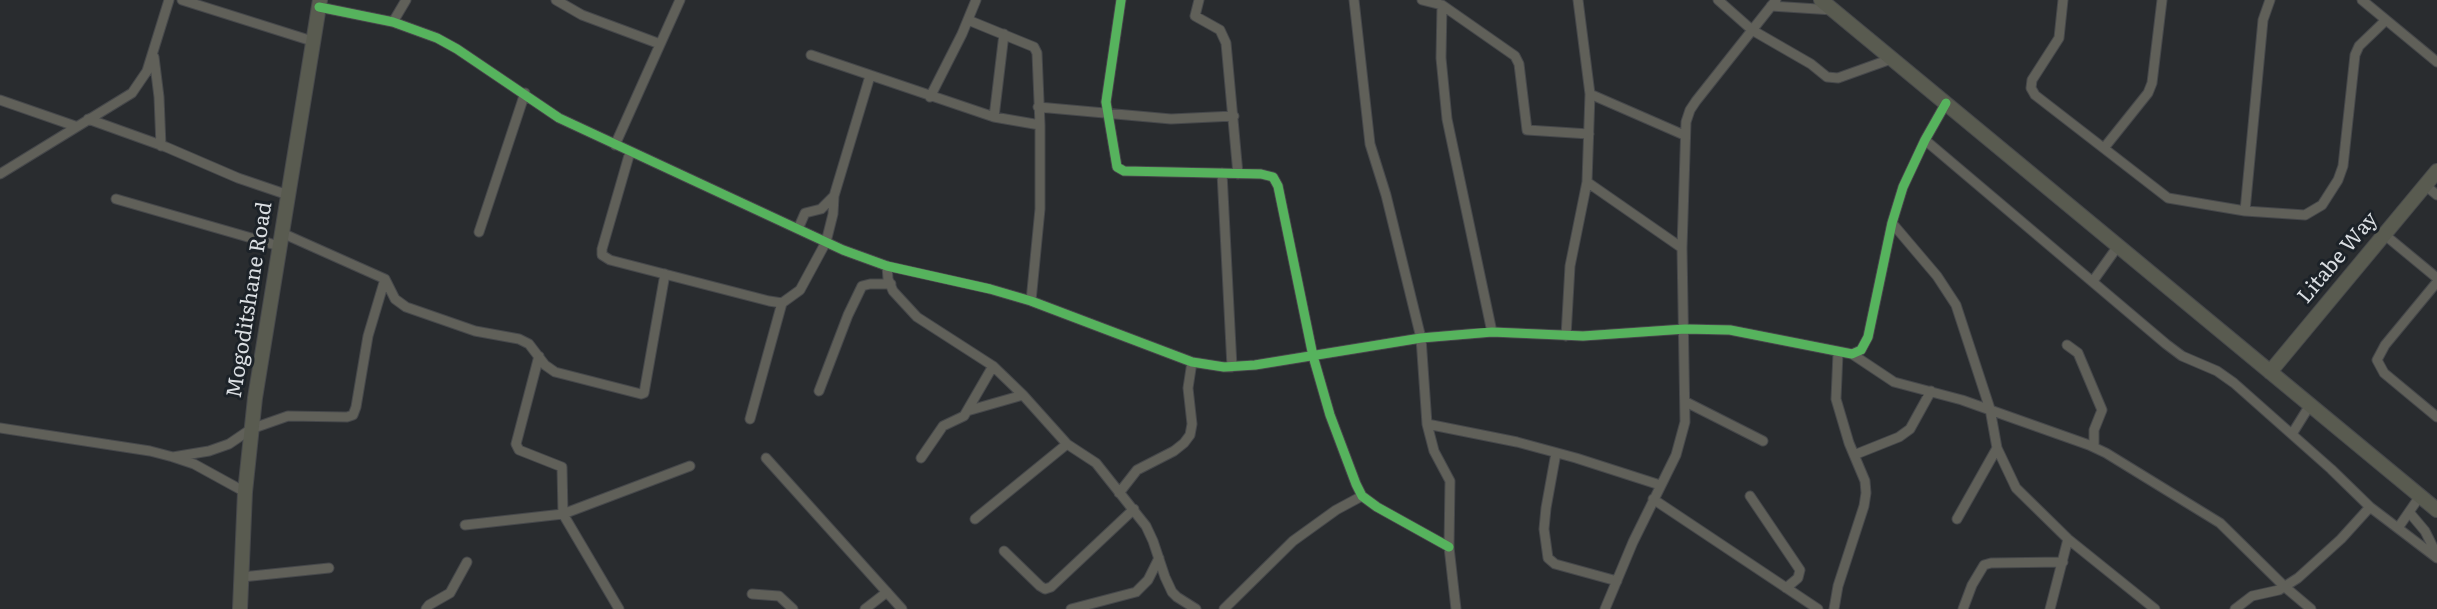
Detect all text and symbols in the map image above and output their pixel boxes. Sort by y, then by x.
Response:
street label: Mogoditshane Road [222,200,278,400]
street label: Litabe Way [2293,207,2383,309]

